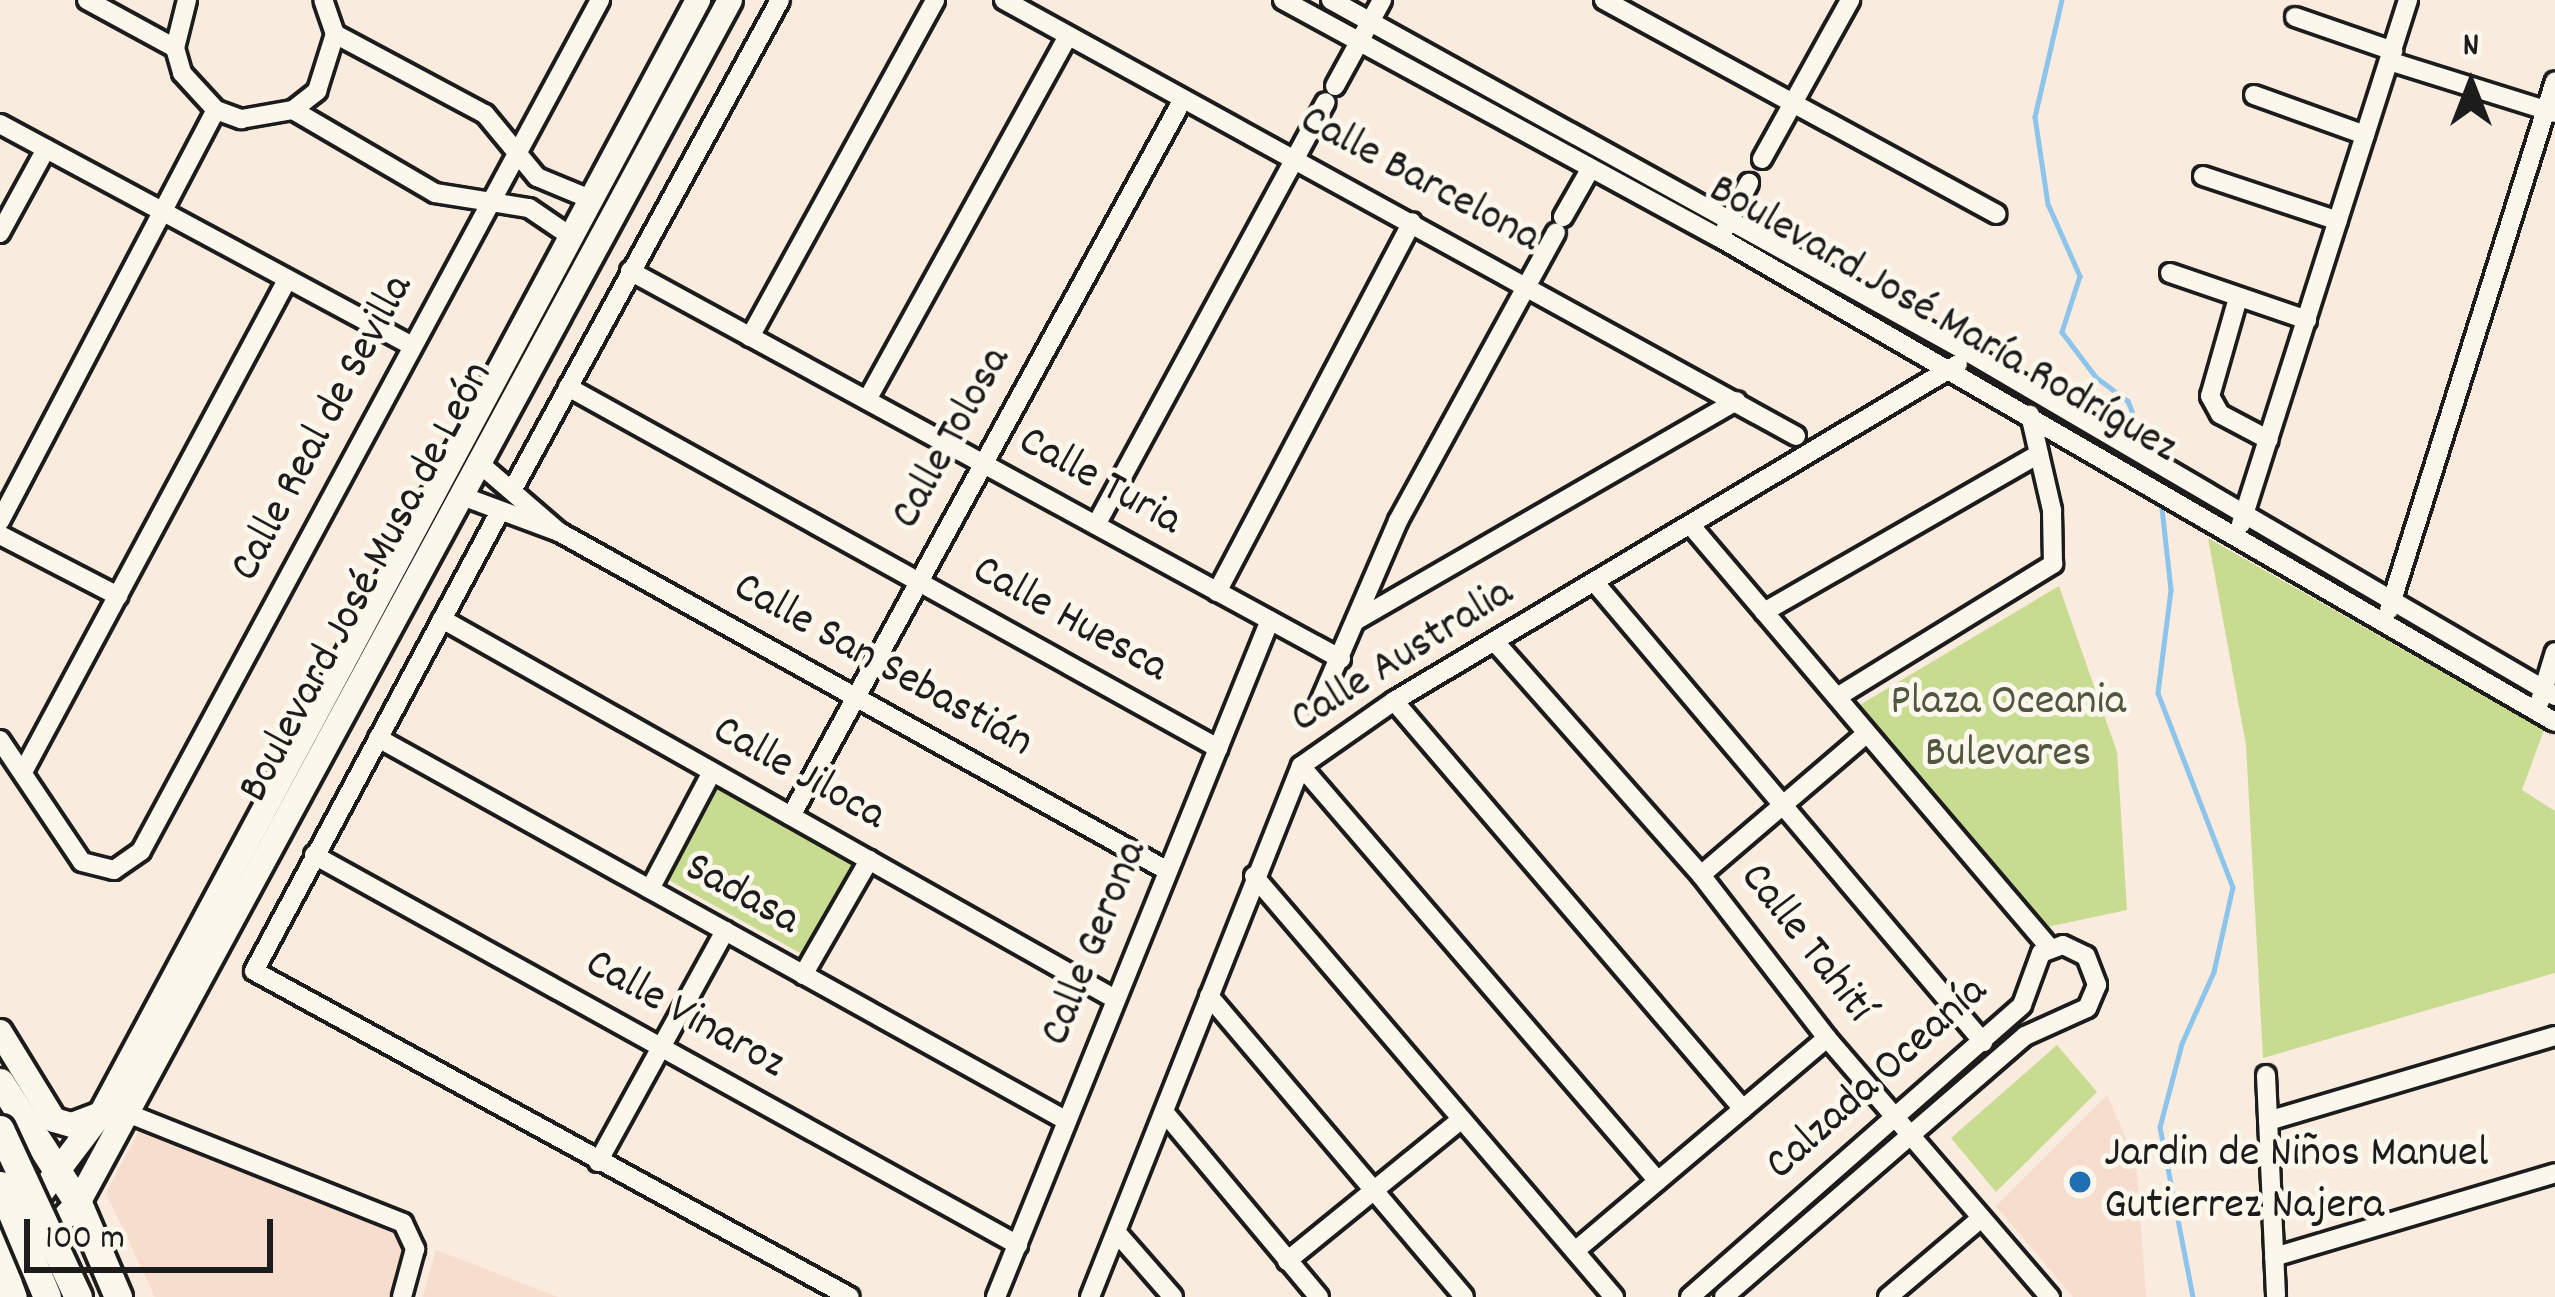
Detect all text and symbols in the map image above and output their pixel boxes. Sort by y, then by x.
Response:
north arrow [2411,24,2531,144]
text: N [2463,24,2479,71]
street label: Calle Barcelona [1290,95,1548,267]
street label: Boulevard José María Rodríguez [1698,165,2186,477]
street label: Calle Real de Sevilla [221,267,427,591]
street label: Calle Tolosa [881,339,1025,539]
street label: Boulevard José Musa de León [229,354,507,812]
street label: Calle Turia [1008,416,1190,550]
street label: Calle Huesca [962,545,1176,697]
street label: Calle San Sebastián [723,562,1041,772]
street label: Calle Australia [1282,568,1524,748]
park label: Plaza Oceania Bulevares [1890,677,2126,783]
street label: Calle Jiloca [702,705,894,845]
street label: Calle Gerona [1031,834,1161,1054]
street label: Sadasa [674,843,808,949]
street label: Calle Tahití [1726,853,1884,1035]
street label: Calle Vinaroz [575,939,793,1093]
street label: Calzada Oceanía [1756,966,2000,1194]
place label: Jardin de Niños Manuel Gutierrez Najera [2104,1129,2489,1235]
marker: Jardin de Niños Manuel Gutierrez Najera [2067,1169,2093,1195]
scale bar [30,1195,279,1269]
text: 100 m [45,1214,125,1266]

